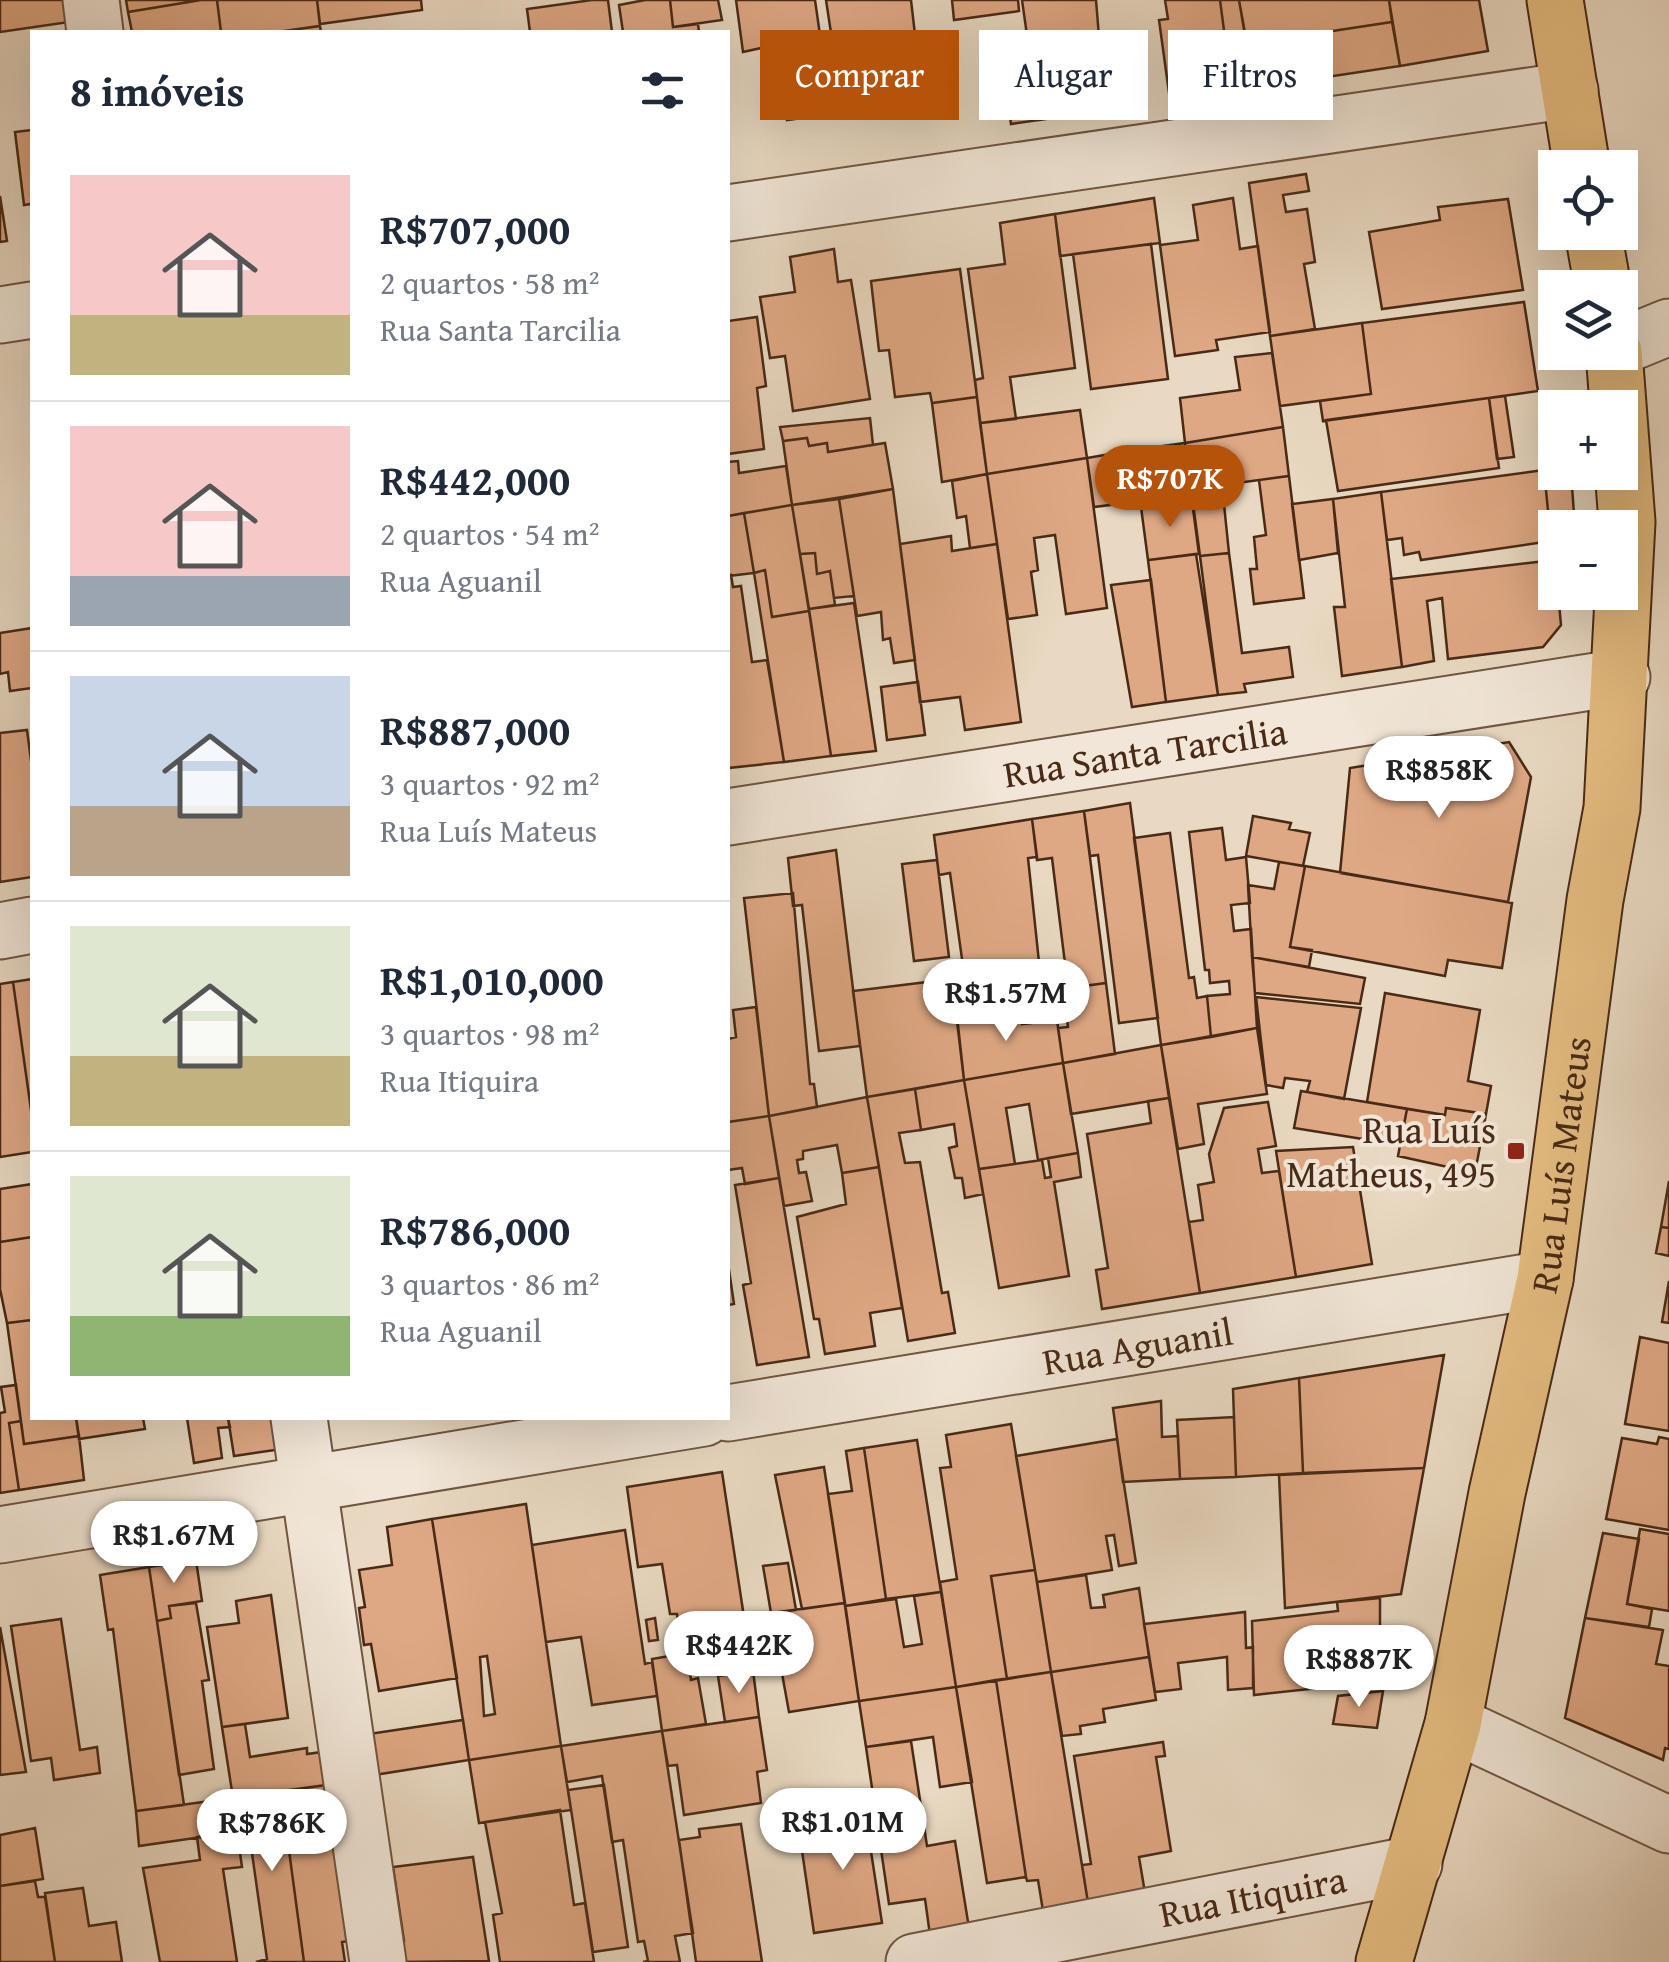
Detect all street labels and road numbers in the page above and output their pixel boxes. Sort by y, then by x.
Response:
street label: Rua Santa Tarcilia [999,702,1291,802]
street label: Rua Luís Mateus [1515,1033,1605,1298]
street label: Rua Aguanil [1038,1303,1237,1389]
street label: Rua Itiquira [1154,1850,1351,1941]

